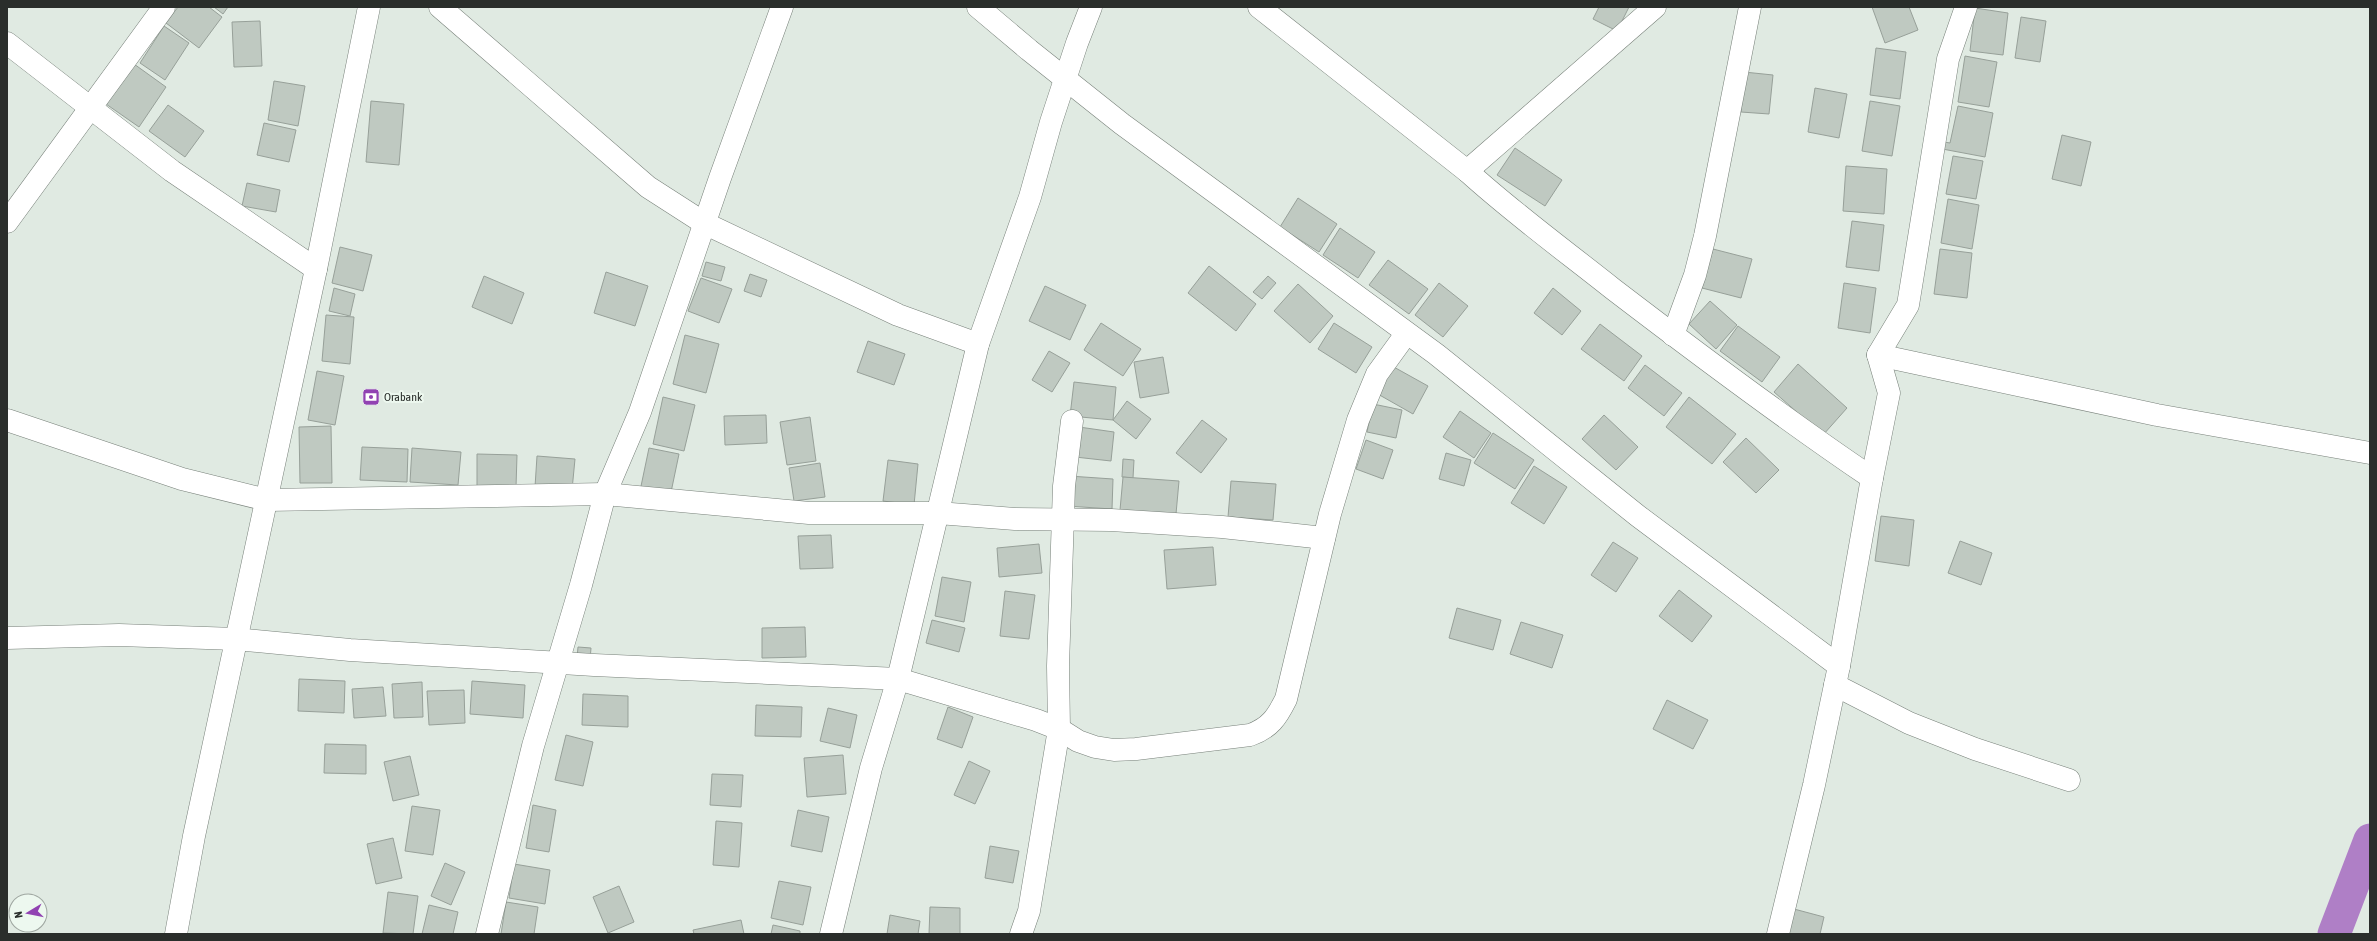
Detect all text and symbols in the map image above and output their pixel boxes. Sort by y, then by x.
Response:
bank icon: Orabank [361,387,381,407]
place label: Orabank [384,390,423,404]
north arrow [8,893,48,933]
text: N [12,910,25,919]

